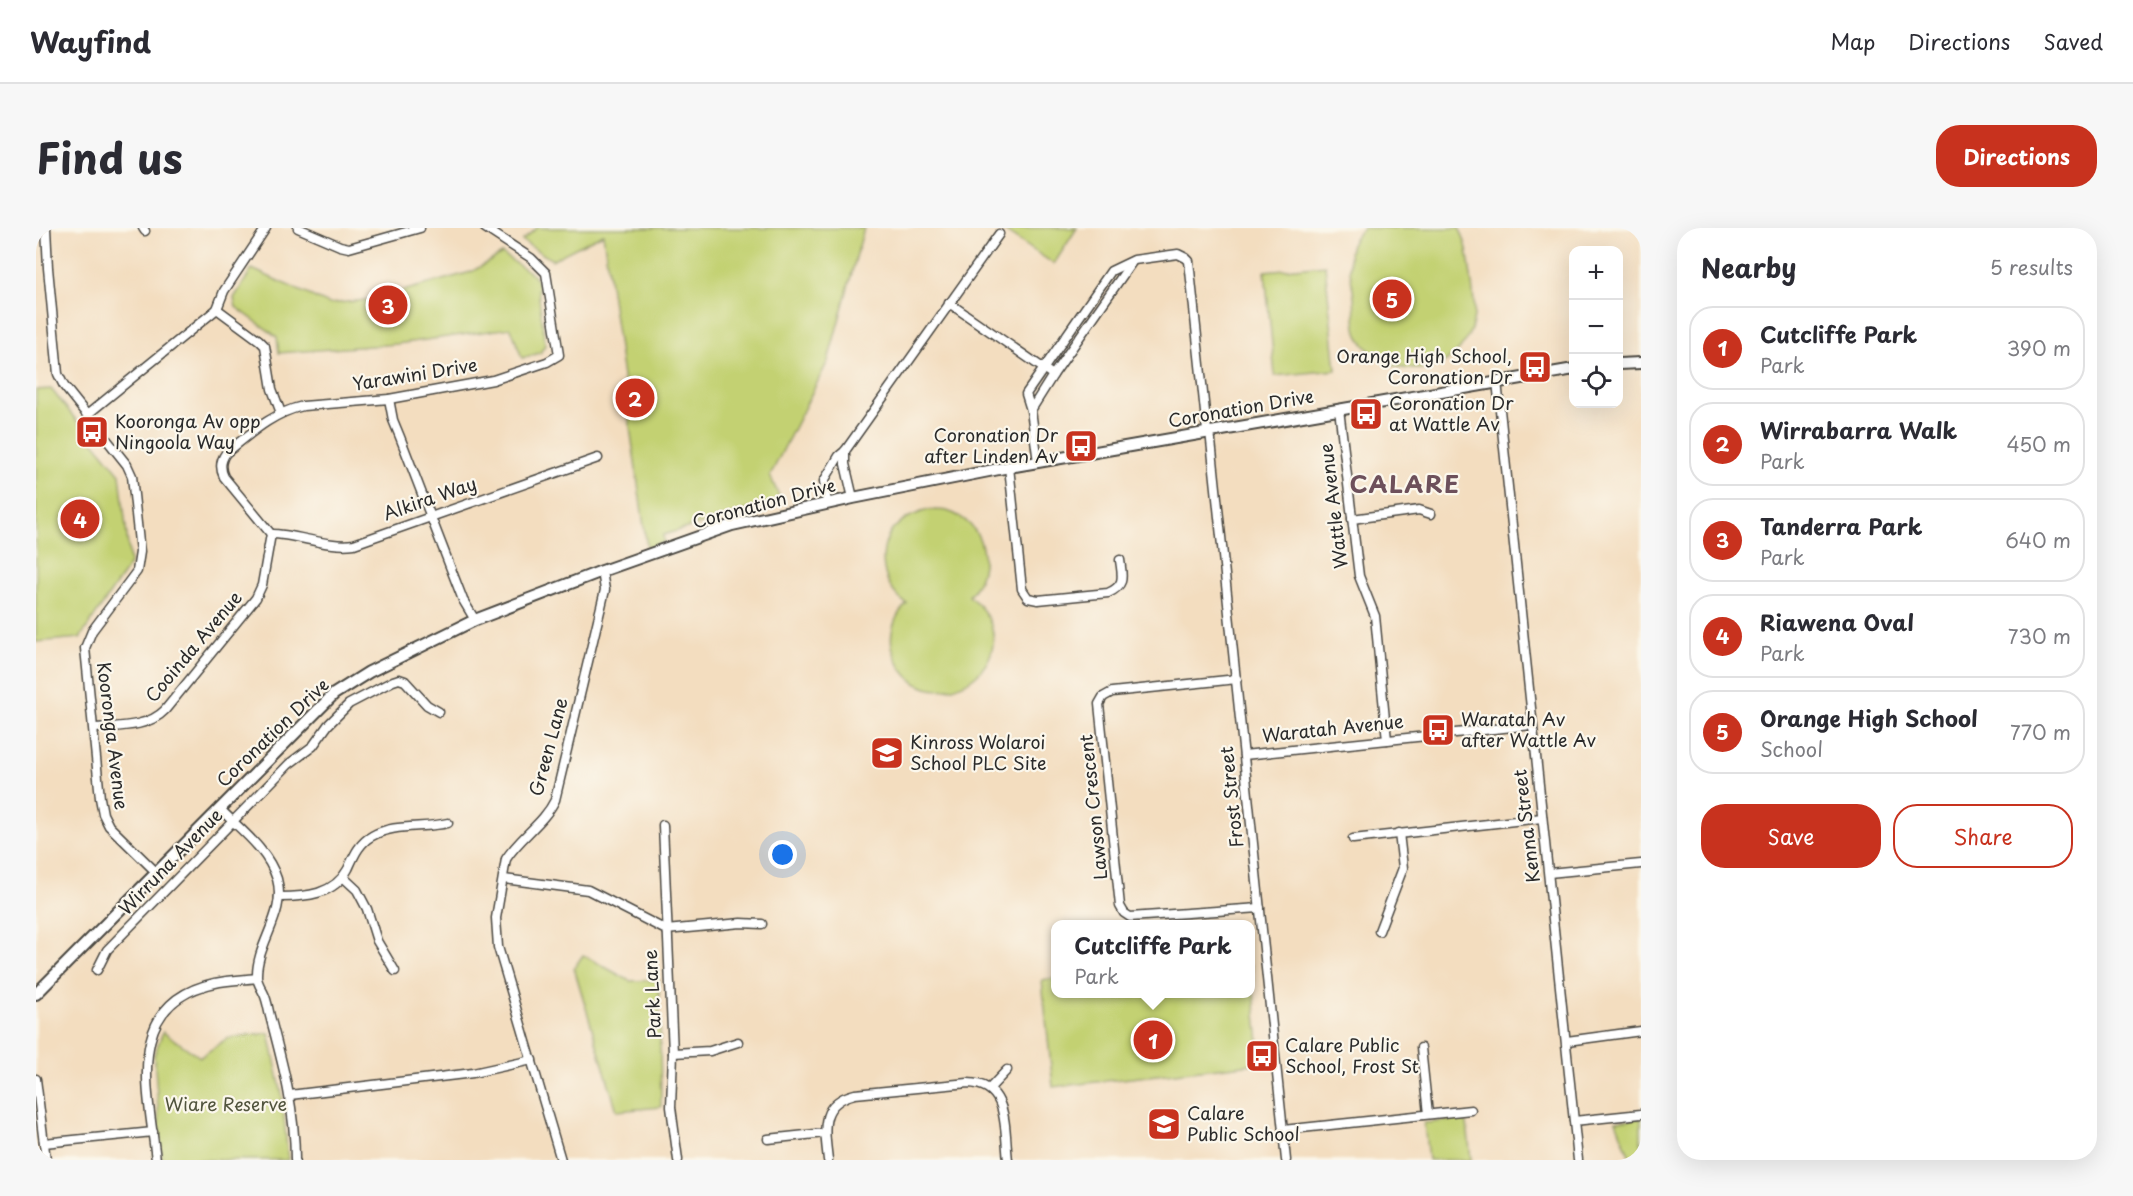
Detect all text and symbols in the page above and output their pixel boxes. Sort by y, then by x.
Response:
text: Wayfind [30,20,151,63]
text: Map [1830,25,1875,57]
text: Directions [1908,25,2010,57]
text: Saved [2043,25,2103,57]
text: Find us [36,125,183,188]
button: Directions [1936,125,2097,187]
map controls [1569,246,1623,408]
button: + [1569,246,1623,300]
text: Nearby [1701,248,1796,287]
text: 5 results [1990,252,2073,282]
pin: 5 [1372,276,1412,322]
pin: 3 [368,282,408,328]
button: − [1569,300,1623,354]
text: Cutcliffe Park [1760,317,1917,350]
text: 1 [1718,333,1727,363]
text: 390 m [2007,333,2071,363]
place label: Orange High School, Coronation Dr [1336,342,1513,390]
bus stop icon: Orange High School, Coronation Dr [1517,349,1553,385]
street label: Yarawini Drive [350,350,479,397]
text: Park [1760,350,1805,380]
button: locate [1569,354,1623,408]
pin: 2 [616,376,654,420]
street label: Coronation Drive [1166,381,1316,434]
place label: Coronation Dr at Wattle Av [1389,389,1514,437]
bus stop icon: Coronation Dr at Wattle Av [1348,396,1384,432]
place label: Kooronga Av opp Ningoola Way [115,407,261,455]
text: Wirrabarra Walk [1760,413,1957,446]
bus stop icon: Kooronga Av opp Ningoola Way [74,414,110,450]
place label: Coronation Dr after Linden Av [924,421,1059,469]
bus stop icon: Coronation Dr after Linden Av [1063,428,1099,464]
text: 2 [1715,429,1730,459]
text: 450 m [2006,429,2071,459]
street label: Wattle Avenue [1311,442,1354,570]
text: Park [1760,446,1805,476]
district label: CALARE [1349,465,1461,501]
street label: Alkira Way [379,469,480,526]
street label: Coronation Drive [689,470,838,535]
pin: 4 [60,496,99,542]
text: Tanderra Park [1760,509,1922,542]
text: 3 [1716,525,1729,555]
text: 640 m [2005,525,2071,555]
text: Park [1760,542,1805,572]
street label: Cooinda Avenue [138,584,248,708]
text: Riawena Oval [1760,605,1914,638]
text: 4 [1716,621,1729,651]
text: 730 m [2008,621,2071,651]
text: Park [1760,638,1805,668]
street label: Kooronga Avenue [91,660,136,811]
street label: Coronation Drive [210,671,334,793]
street label: Green Lane [521,694,574,799]
text: Orange High School [1760,701,1978,734]
place label: Waratah Av after Wattle Av [1461,705,1596,753]
street label: Waratah Avenue [1261,707,1405,748]
bus stop icon: Waratah Av after Wattle Av [1420,712,1456,748]
text: 5 [1716,717,1729,747]
text: 770 m [2010,717,2071,747]
place label: Kinross Wolaroi School PLC Site [910,728,1047,776]
street label: Lawson Crescent [1071,733,1114,881]
text: School [1760,734,1823,764]
school or university icon: Kinross Wolaroi School PLC Site [869,735,905,771]
street label: Frost Street [1212,745,1249,849]
street label: Kenna Street [1505,768,1546,884]
street label: Wirruna Avenue [112,801,228,920]
button: Save [1701,804,1881,868]
button: Share [1893,804,2073,868]
your location [768,840,797,869]
popup [1051,920,1255,998]
text: Cutcliffe Park [1074,928,1232,961]
street label: Park Lane [636,949,667,1039]
text: Park [1074,961,1119,991]
pin: 1 [1134,1018,1172,1062]
place label: Calare Public School, Frost St [1285,1031,1419,1079]
bus stop icon: Calare Public School, Frost St [1244,1038,1280,1074]
park label: Wiare Reserve [165,1090,287,1117]
place label: Calare Public School [1187,1099,1300,1147]
school or university icon: Calare Public School [1146,1106,1182,1142]

